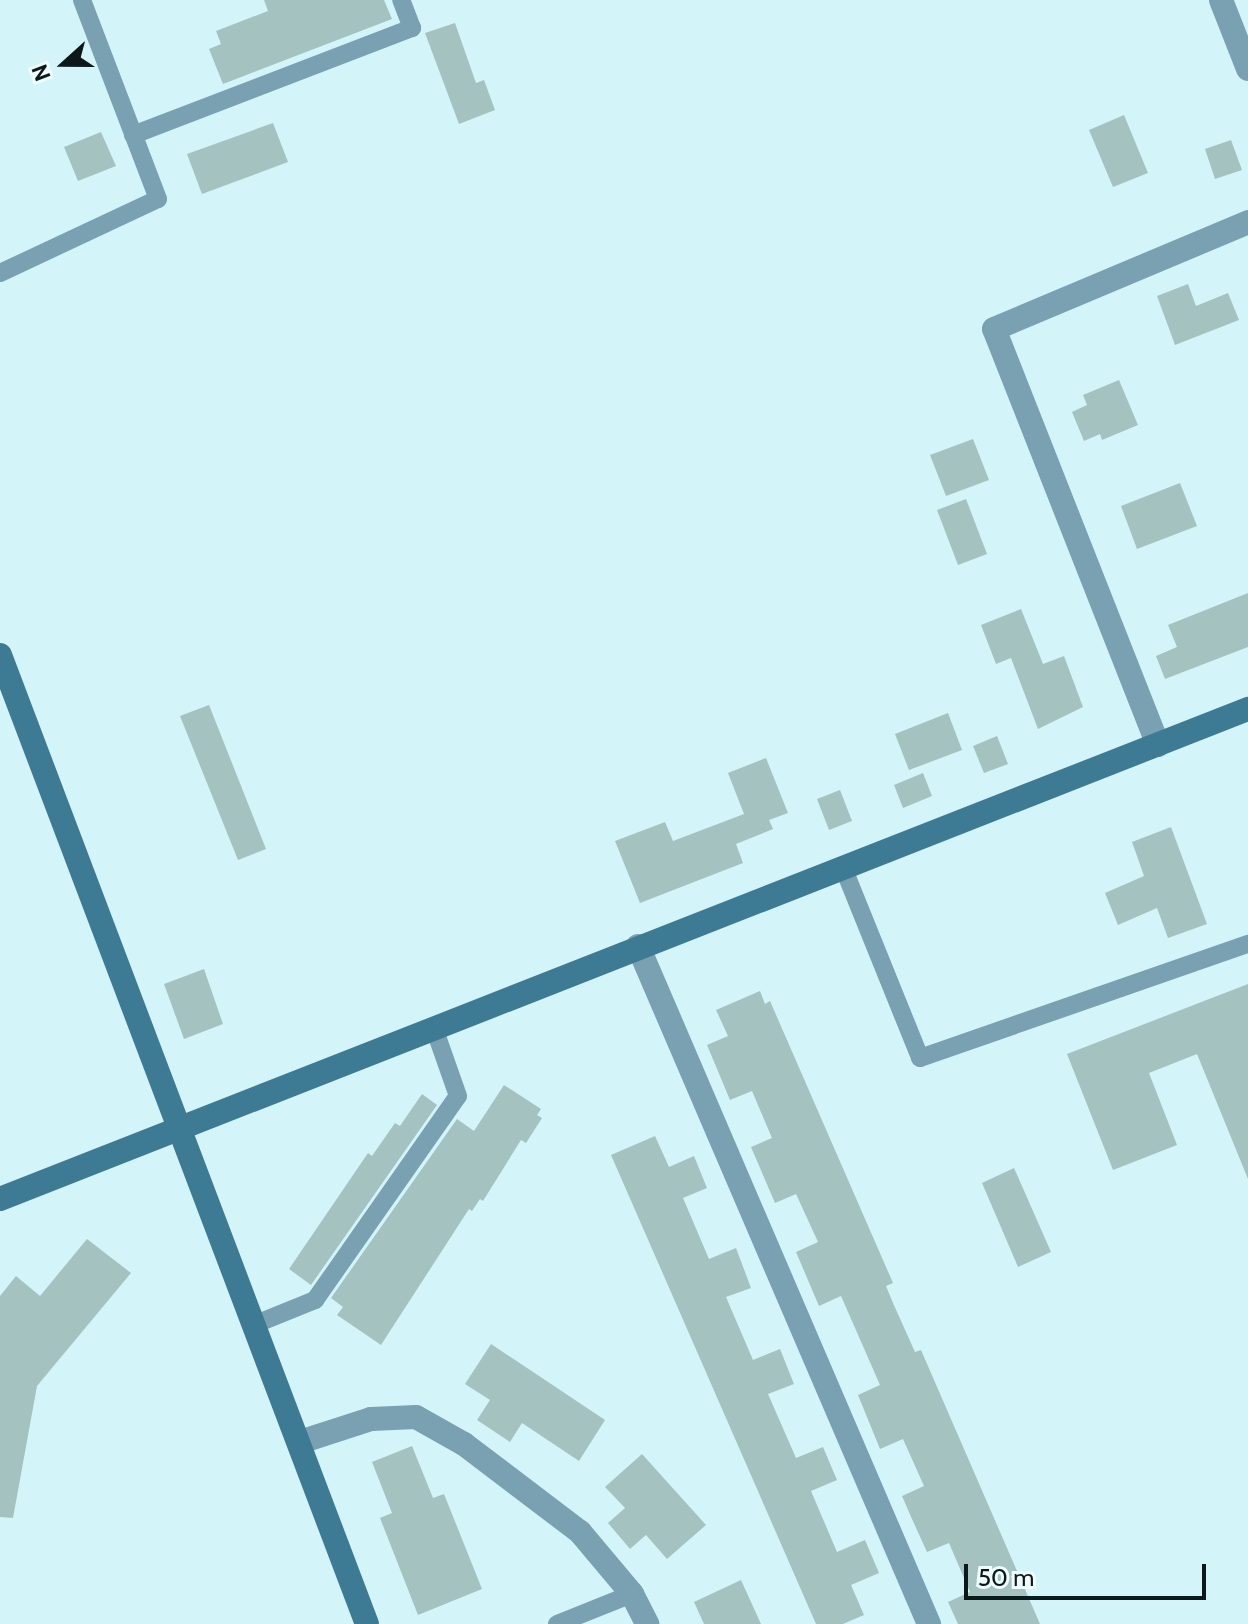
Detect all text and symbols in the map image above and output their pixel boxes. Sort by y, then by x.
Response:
north arrow [24,24,104,104]
text: N [26,61,57,85]
scale bar [968,1548,1210,1598]
text: 50 m [978,1563,1034,1592]

